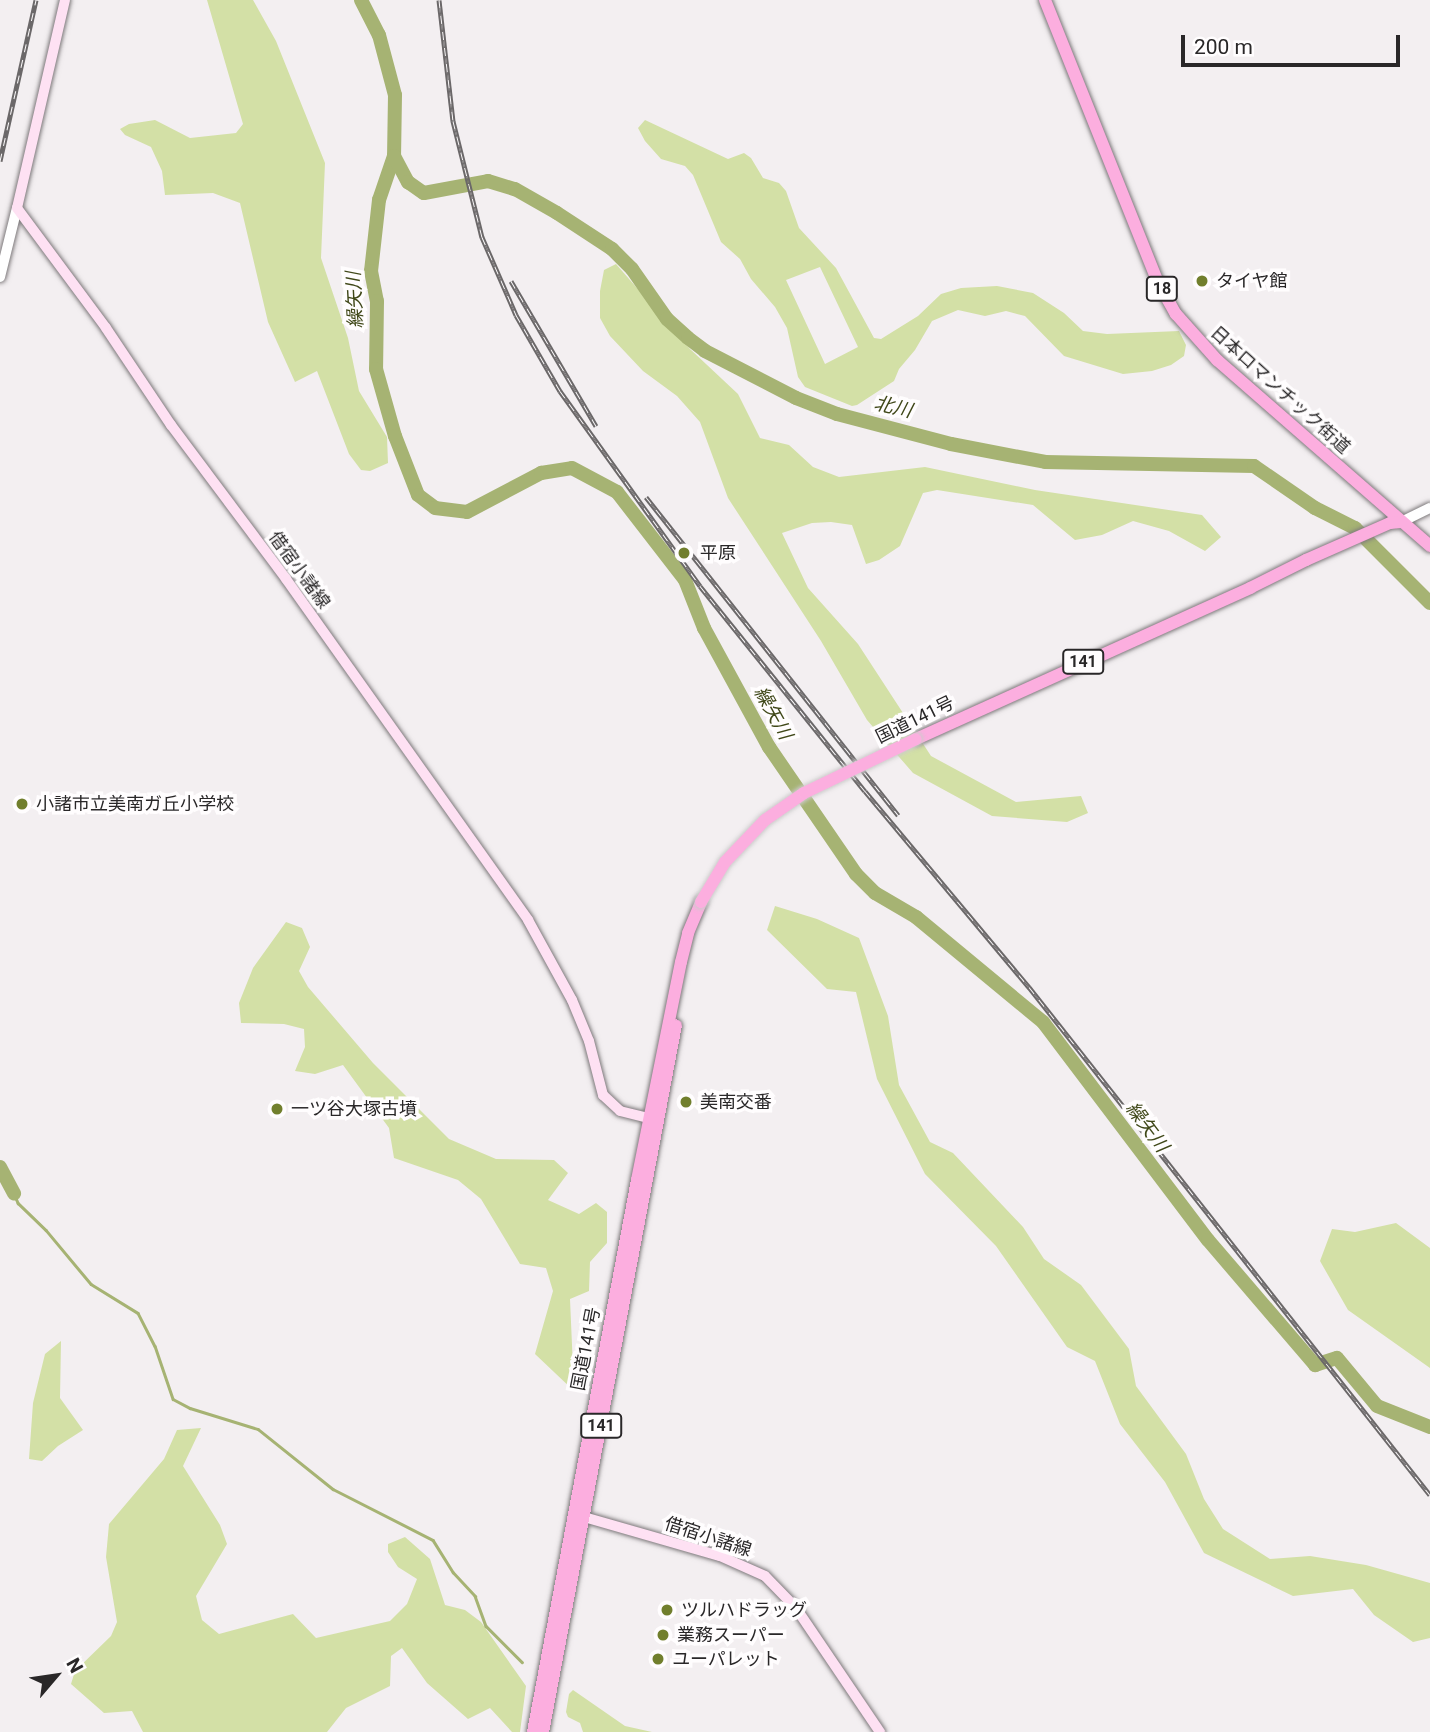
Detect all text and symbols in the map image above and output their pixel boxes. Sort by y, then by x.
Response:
scale bar [1185,21,1404,65]
text: 200 m [1194,35,1253,59]
place label: タイヤ館 [1216,270,1288,292]
water label: 繰矢川 [342,271,368,329]
marker: タイヤ館 [1194,273,1210,289]
road number: 18 [1144,276,1180,302]
street label: 日本ロマンチック街道 [1206,322,1354,458]
water label: 北川 [872,392,914,422]
street label: 借宿小諸線 [264,527,334,613]
place label: 平原 [700,542,736,564]
marker: 平原 [674,543,694,563]
road number: 141 [1062,650,1104,674]
water label: 繰矢川 [749,683,797,743]
street label: 国道141号 [872,692,958,748]
place label: 小諸市立美南ガ丘小学校 [36,793,234,815]
marker: 小諸市立美南ガ丘小学校 [14,796,30,812]
place label: 美南交番 [700,1091,772,1113]
marker: 美南交番 [678,1094,694,1110]
water label: 繰矢川 [1121,1097,1173,1157]
place label: 一ツ谷大塚古墳 [291,1098,417,1120]
marker: 一ツ谷大塚古墳 [269,1101,285,1117]
street label: 国道141号 [567,1306,605,1392]
road number: 141 [580,1414,622,1438]
street label: 借宿小諸線 [662,1513,754,1561]
place label: ツルハドラッグ [681,1599,807,1621]
marker: ツルハドラッグ [659,1602,675,1618]
place label: 業務スーパー [677,1624,785,1646]
marker: 業務スーパー [655,1627,671,1643]
north arrow [21,1641,91,1711]
place label: ユーパレット [672,1648,780,1670]
marker: ユーパレット [650,1651,666,1667]
text: N [61,1654,88,1677]

